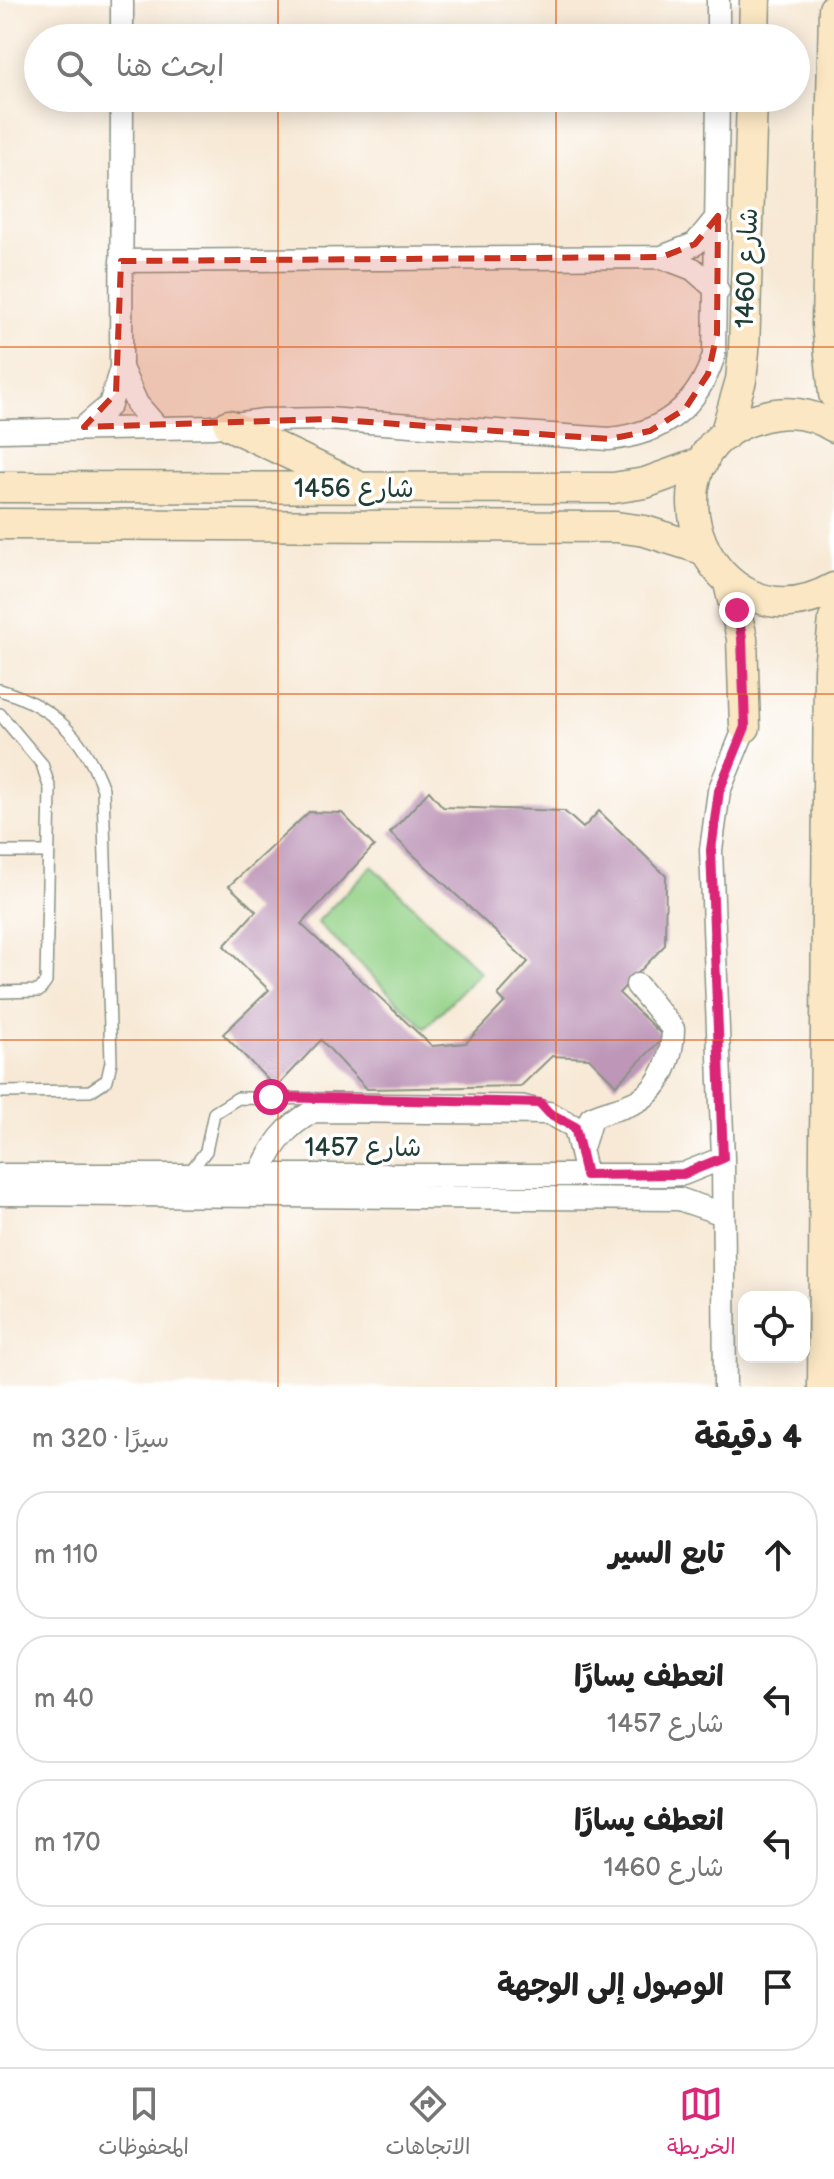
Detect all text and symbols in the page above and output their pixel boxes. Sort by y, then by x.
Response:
search box [24,24,810,112]
icon: search [52,46,96,90]
text: ابحث هنا [116,49,224,85]
street label: شارع 1460 [730,207,766,329]
street label: شارع 1456 [294,474,414,506]
route end [719,592,755,628]
route start [253,1079,289,1115]
street label: شارع 1457 [305,1133,421,1165]
map controls [738,1291,810,1363]
button: locate [738,1291,810,1363]
text: 4 دقيقة [694,1417,802,1458]
text: سيرًا · 320 m [32,1424,169,1455]
icon: ahead [756,1533,800,1577]
text: تابع السير [609,1536,724,1572]
text: 110 m [34,1540,98,1571]
text: انعطف يسارًا [574,1659,724,1695]
icon: left [756,1677,800,1721]
text: 40 m [34,1684,94,1715]
text: شارع 1457 [607,1709,724,1740]
text: انعطف يسارًا [574,1803,724,1839]
icon: left [756,1821,800,1865]
text: 170 m [34,1828,101,1859]
text: شارع 1460 [604,1853,724,1884]
icon: arrive [756,1965,800,2009]
text: الوصول إلى الوجهة [497,1968,724,2004]
tab: المحفوظات [98,2082,189,2166]
tab: الاتجاهات [386,2082,470,2166]
tab: الخريطة [667,2082,736,2166]

